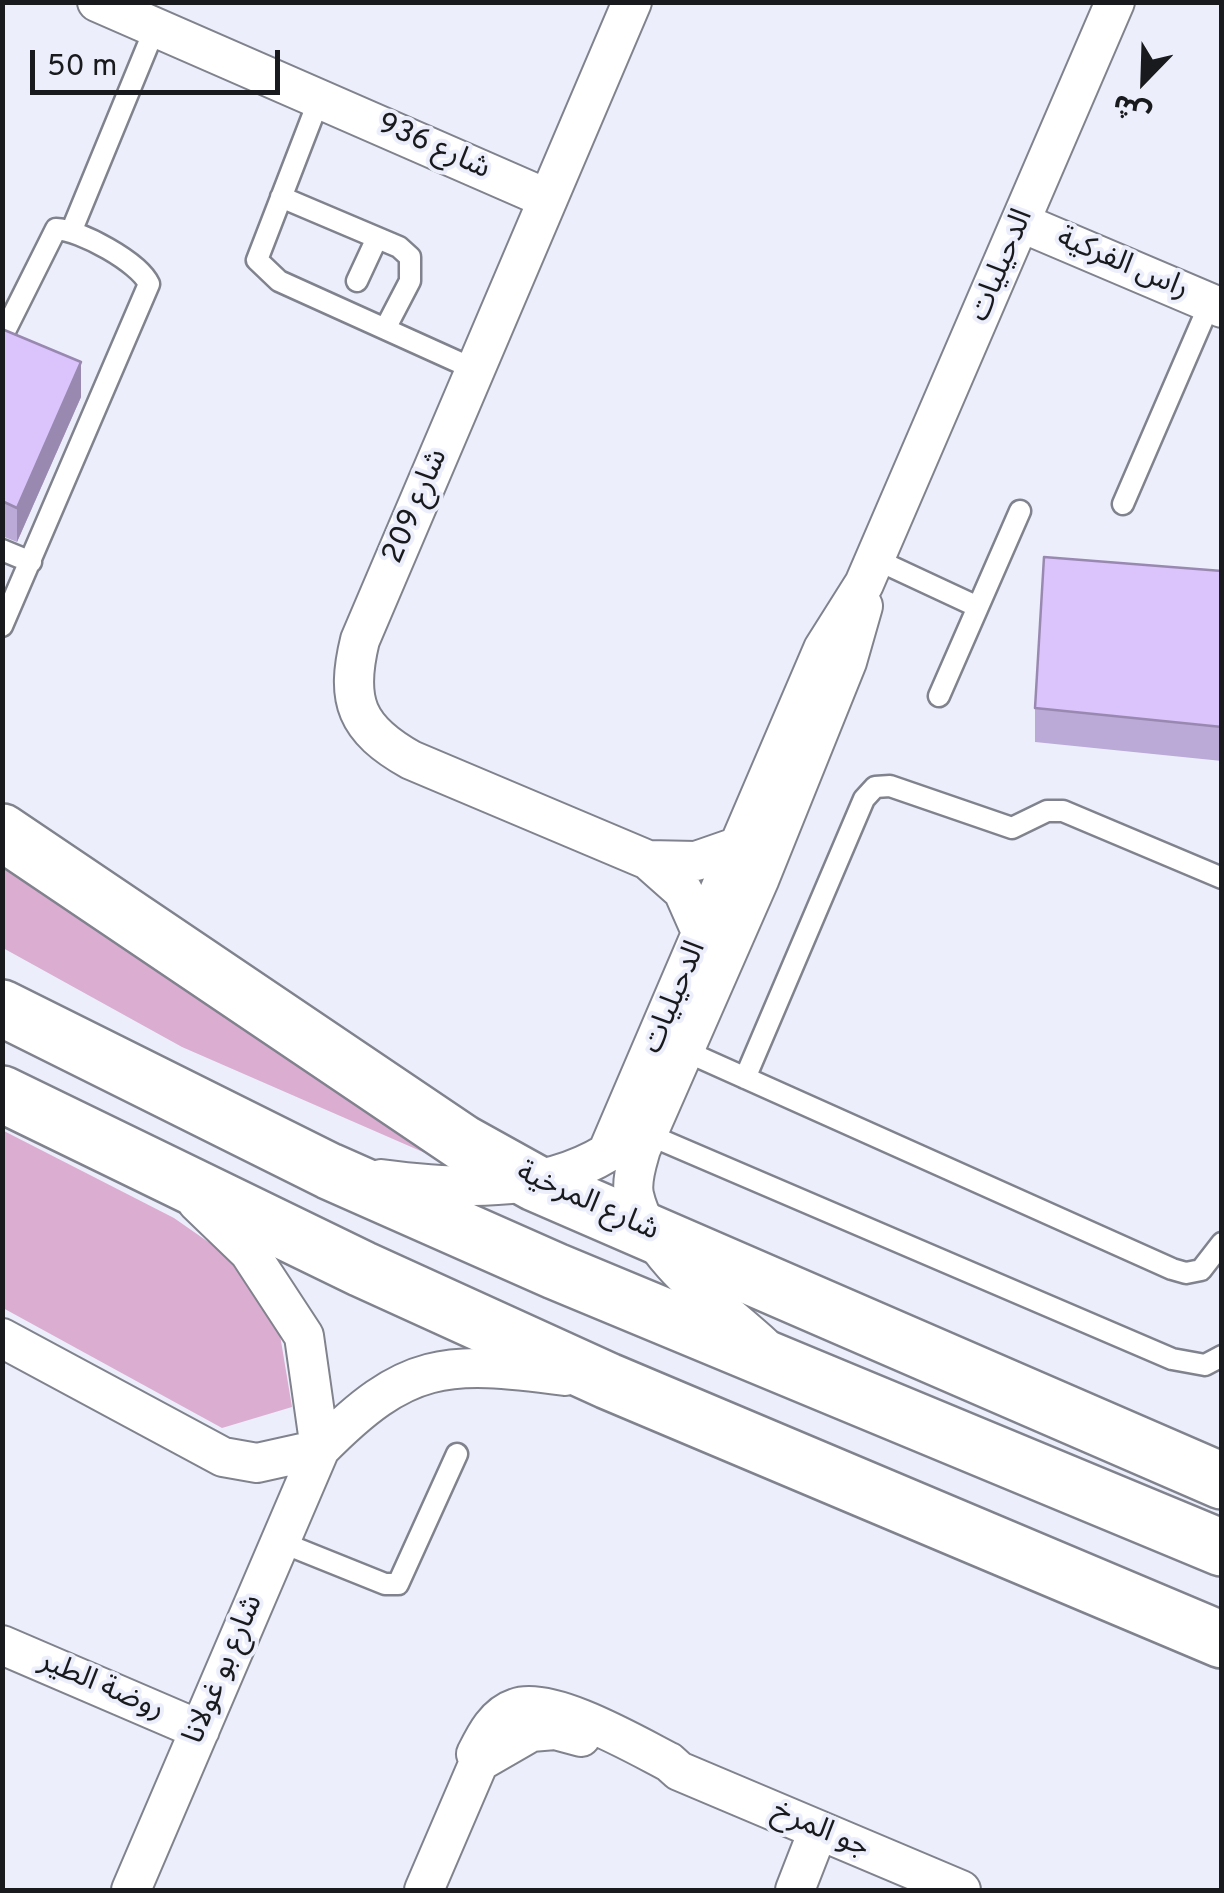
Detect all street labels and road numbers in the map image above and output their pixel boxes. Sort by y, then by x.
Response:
street label: شارع 936 [371,107,495,189]
street label: الدحيليات [963,204,1043,328]
street label: راس الفركية [1051,221,1193,309]
street label: شارع 209 [377,444,457,570]
street label: الدحيليات [636,936,716,1060]
street label: شارع المرخية [510,1156,664,1250]
street label: شارع بو غولانا [178,1590,272,1750]
street label: روضة الطير [33,1645,169,1729]
street label: جو المرخ [766,1794,874,1868]

